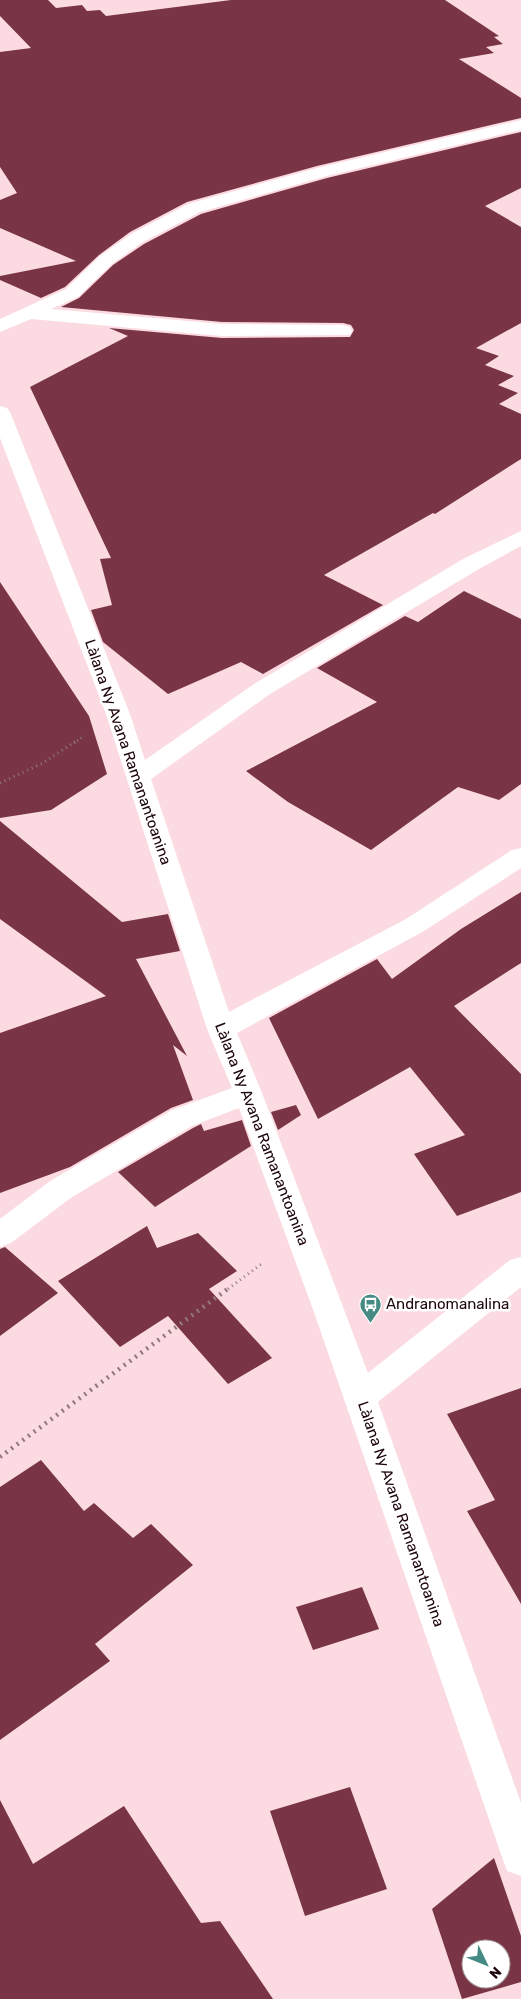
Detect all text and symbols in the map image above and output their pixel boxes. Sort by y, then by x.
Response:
street label: Làlana Ny Avana Ramanantoanina [81,637,175,867]
street label: Làlana Ny Avana Ramanantoanina [211,1020,313,1248]
bus stop icon: Andranomanalina [358,1292,382,1323]
place label: Andranomanalina [386,1295,509,1313]
street label: Làlana Ny Avana Ramanantoanina [354,1399,448,1629]
north arrow [461,1939,511,1989]
text: N [485,1963,505,1982]

